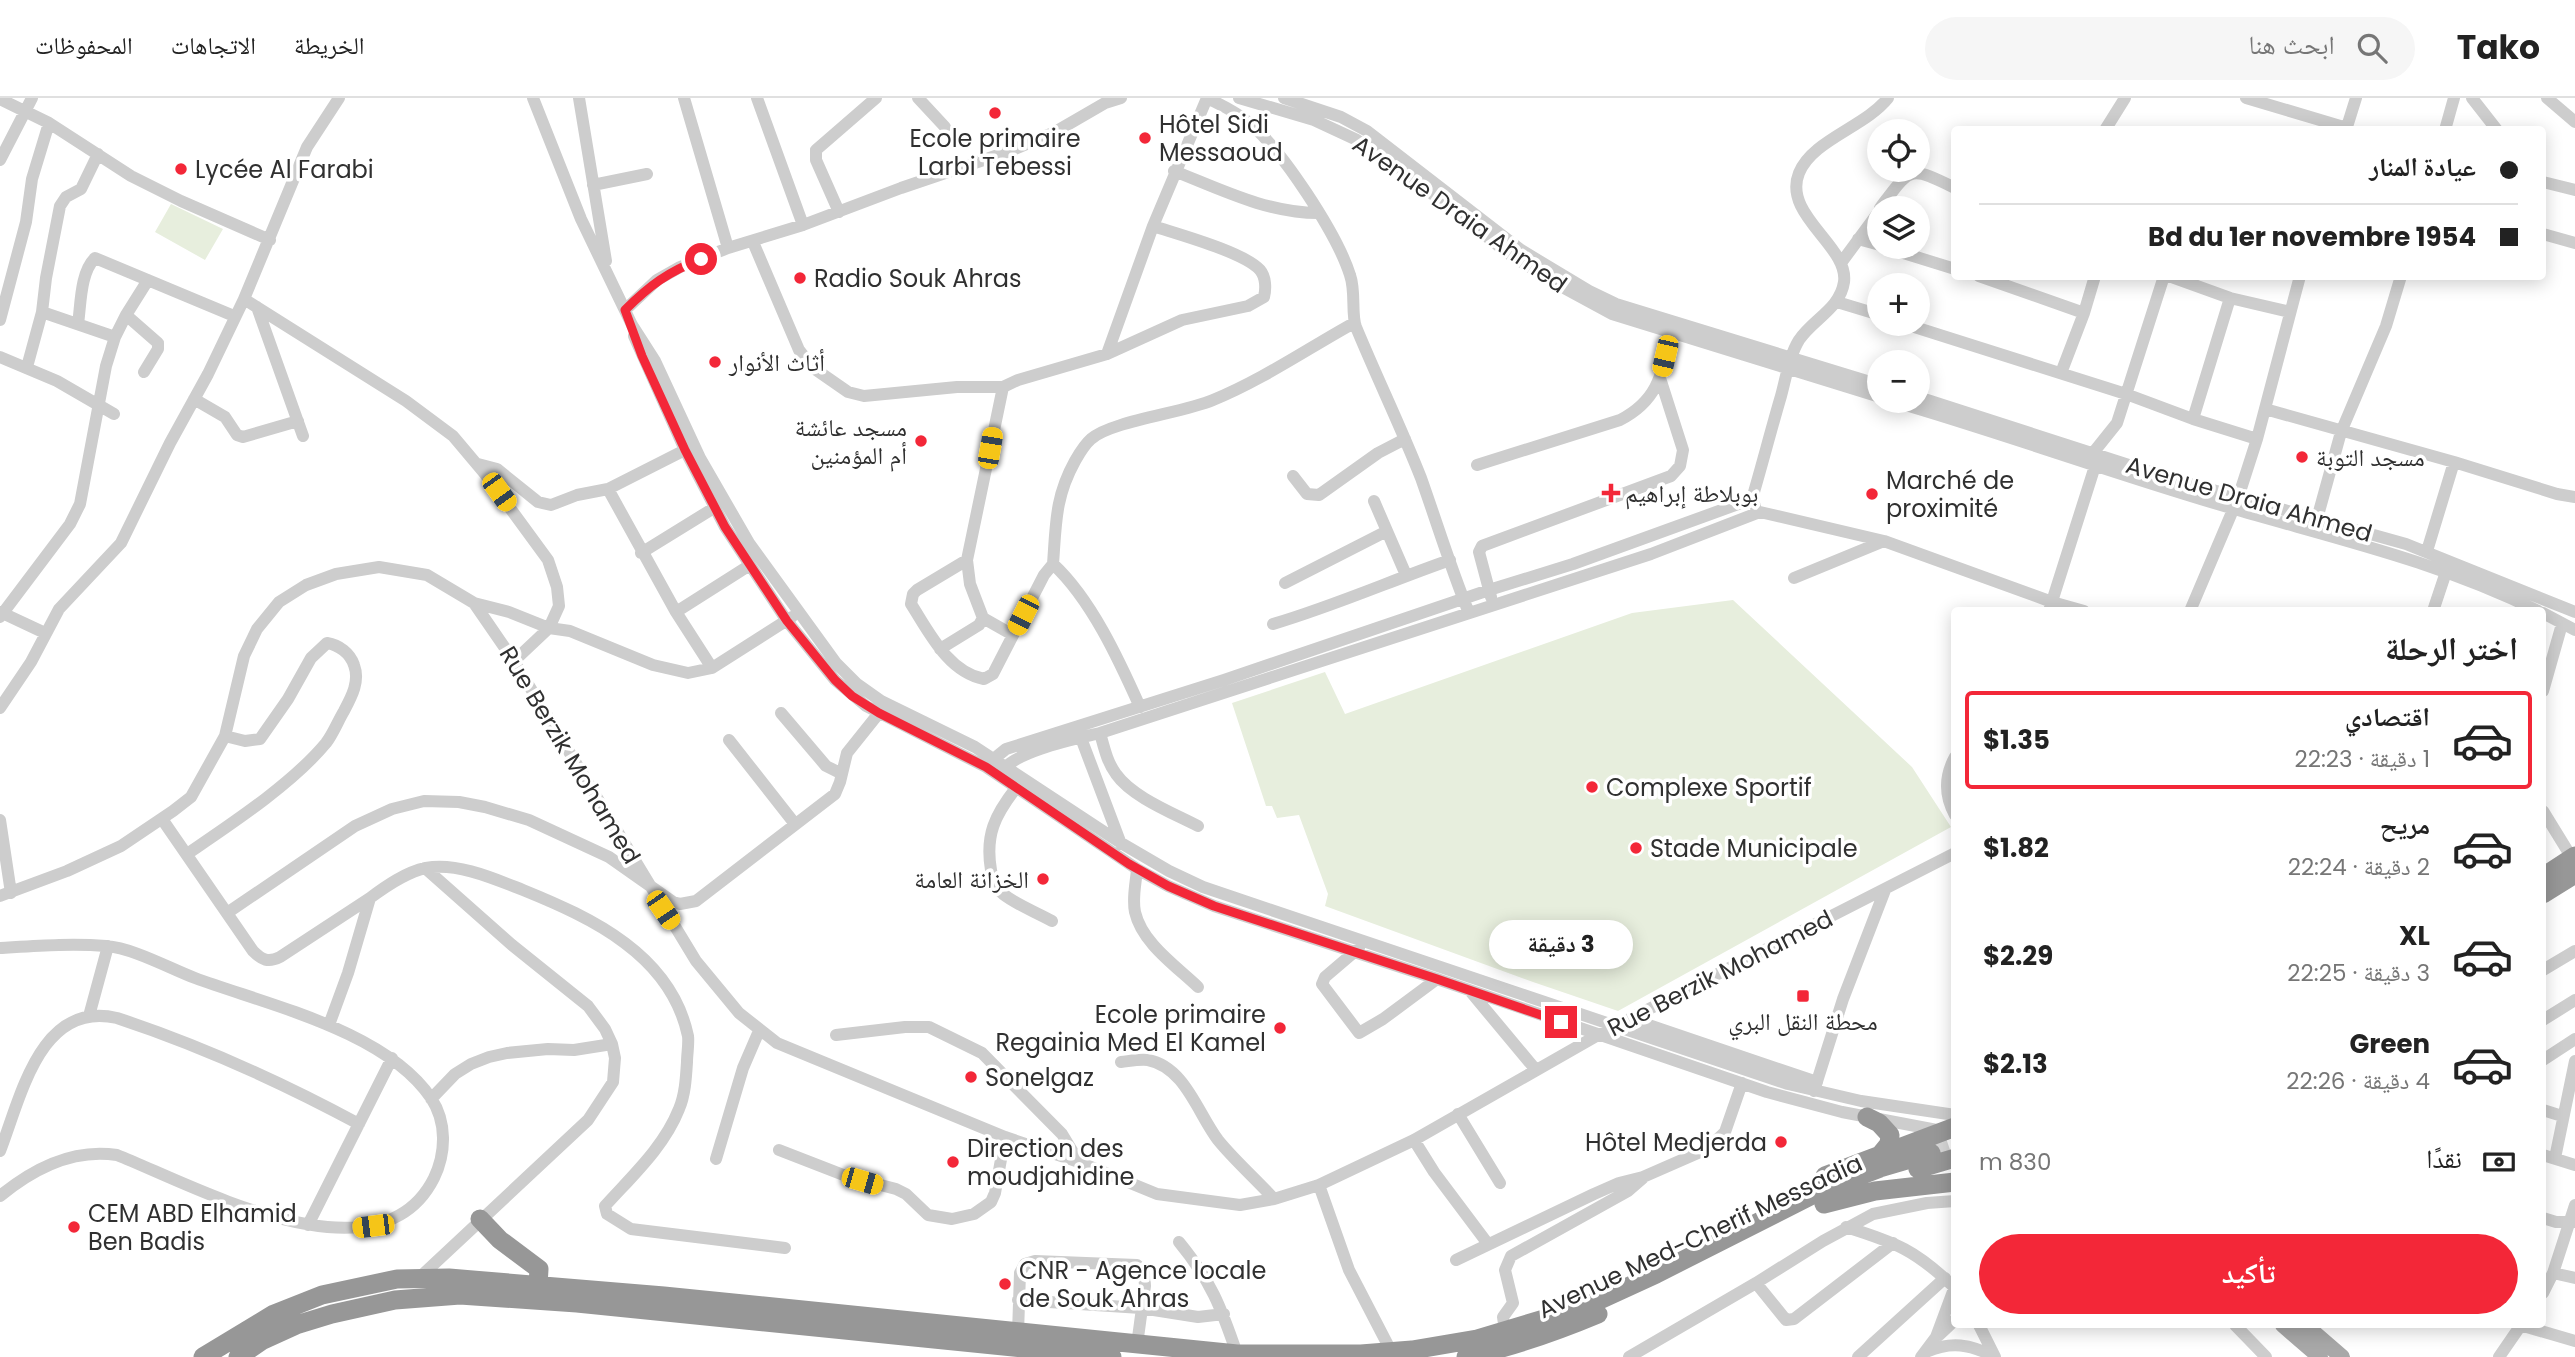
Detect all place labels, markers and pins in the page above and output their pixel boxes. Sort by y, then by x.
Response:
marker: Ecole primaire Larbi Tebessi [987,105,1003,121]
place label: Hôtel Sidi Messaoud [1159,108,1283,169]
place label: Ecole primaire Larbi Tebessi [909,122,1081,183]
marker: Hôtel Sidi Messaoud [1137,130,1153,146]
place label: Lycée Al Farabi [195,153,374,186]
marker: Lycée Al Farabi [173,161,189,177]
place label: Radio Souk Ahras [814,262,1022,295]
marker: Radio Souk Ahras [792,270,808,286]
place label: أثاث الأنوار [728,346,825,379]
marker: أثاث الأنوار [707,354,723,370]
place label: مسجد عائشة أم المؤمنين [795,411,907,472]
marker: مسجد عائشة أم المؤمنين [913,433,929,449]
place label: مسجد التوبة [2316,441,2425,474]
marker: مسجد التوبة [2294,449,2310,465]
place label: Marché de proximité [1886,464,2014,525]
place label: بوبلاطة إبراهيم [1625,477,1758,510]
marker: بوبلاطة إبراهيم [1603,485,1619,501]
marker: Marché de proximité [1864,486,1880,502]
place label: Complexe Sportif [1606,771,1812,804]
marker: Complexe Sportif [1584,779,1600,795]
place label: Stade Municipale [1650,832,1858,865]
marker: Stade Municipale [1628,840,1644,856]
place label: الخزانة العامة [914,863,1029,896]
marker: الخزانة العامة [1035,871,1051,887]
marker: محطة النقل البري [1795,988,1811,1004]
place label: Ecole primaire Regainia Med El Kamel [995,998,1266,1059]
place label: محطة النقل البري [1728,1005,1878,1041]
marker: Ecole primaire Regainia Med El Kamel [1272,1020,1288,1036]
place label: Sonelgaz [985,1061,1094,1094]
marker: Sonelgaz [963,1069,979,1085]
place label: Hôtel Medjerda [1585,1126,1767,1159]
place label: Direction des moudjahidine [967,1132,1134,1193]
marker: Hôtel Medjerda [1773,1134,1789,1150]
marker: Direction des moudjahidine [945,1154,961,1170]
place label: CEM ABD Elhamid Ben Badis [88,1197,297,1258]
marker: CEM ABD Elhamid Ben Badis [66,1219,82,1235]
place label: CNR - Agence locale de Souk Ahras [1019,1254,1266,1315]
marker: CNR - Agence locale de Souk Ahras [997,1276,1013,1292]

